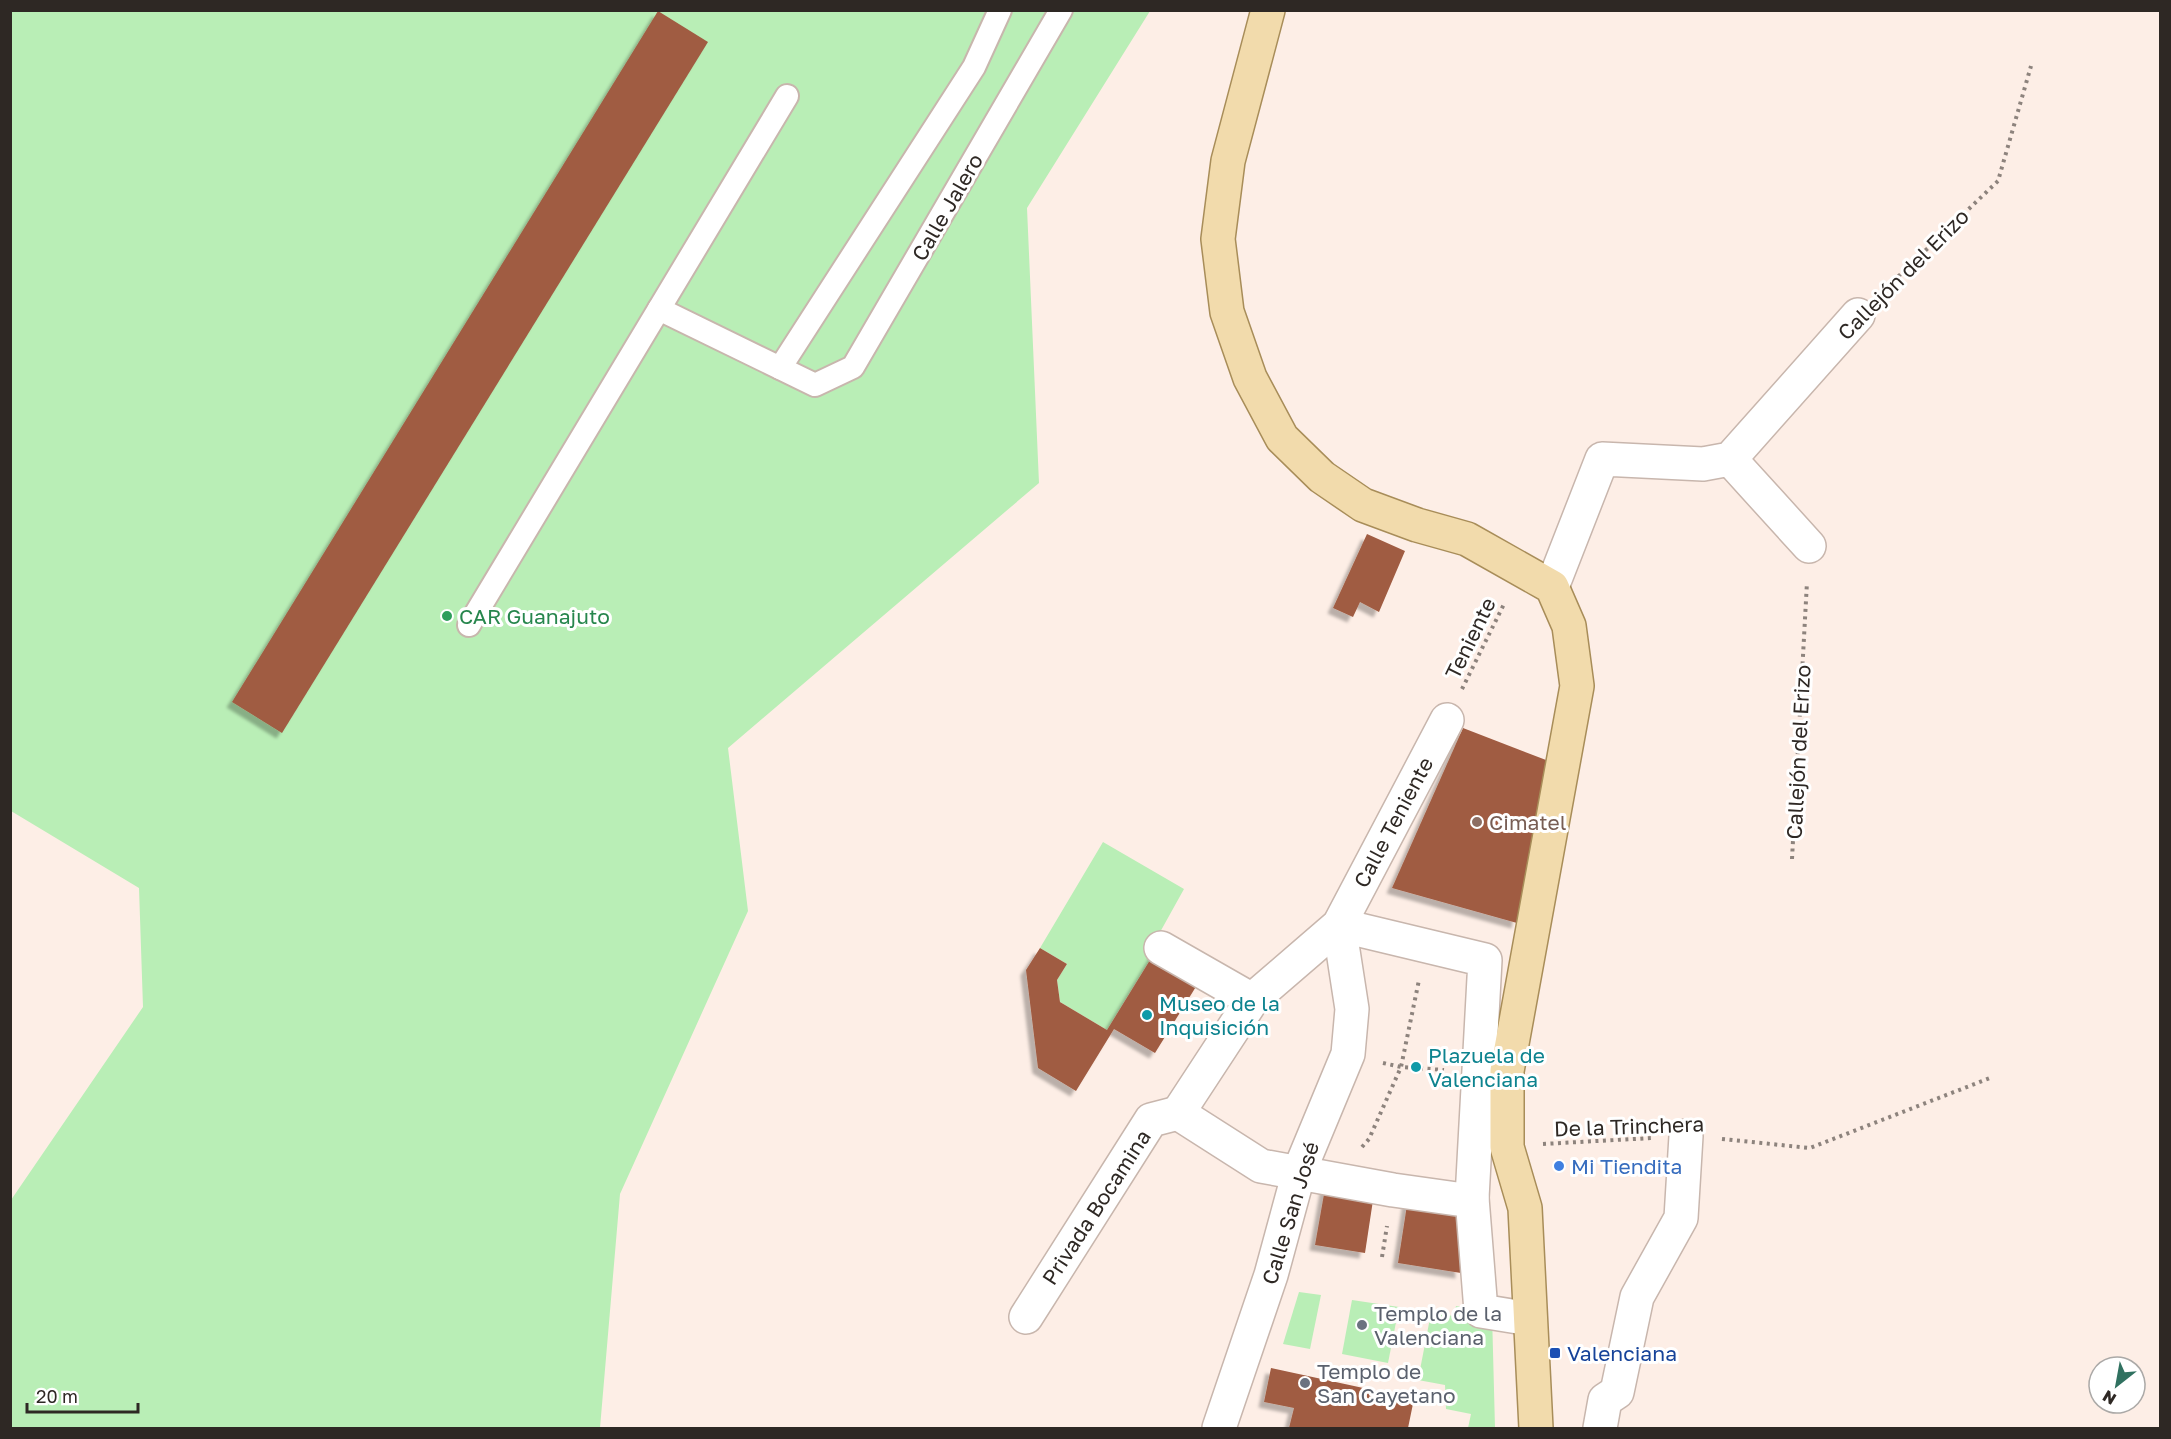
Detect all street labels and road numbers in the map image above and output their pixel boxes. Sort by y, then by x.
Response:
street label: Calle Jalero [906,149,988,265]
street label: Callejón del Erizo [1832,203,1974,345]
street label: Teniente [1439,593,1501,683]
street label: Callejón del Erizo [1780,664,1816,840]
street label: Calle Teniente [1348,752,1438,892]
street label: De la Trinchera [1553,1110,1705,1142]
street label: Privada Bocamina [1036,1125,1156,1289]
street label: Calle San José [1256,1139,1324,1287]

